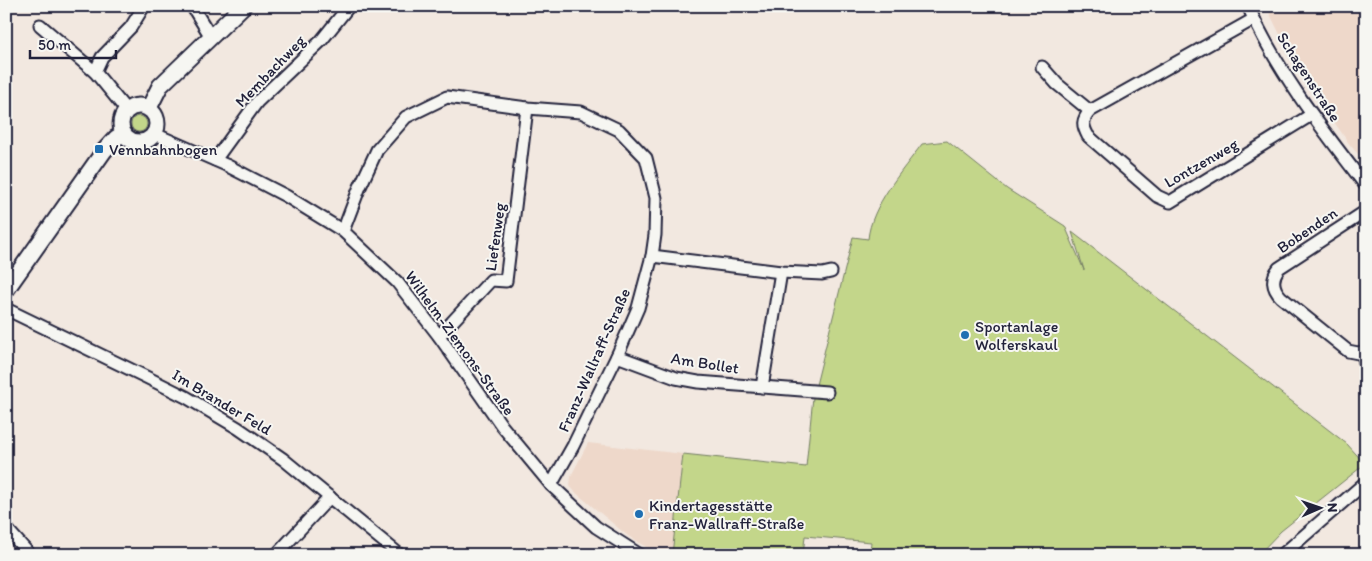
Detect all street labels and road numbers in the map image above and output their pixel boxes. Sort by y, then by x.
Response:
street label: Schagenstraße [1273,29,1345,125]
street label: Membachweg [231,30,310,111]
street label: Lontzenweg [1161,134,1242,192]
street label: Liefenweg [481,201,509,272]
street label: Bobenden [1273,203,1341,257]
street label: Wilhelm-Ziemons-Straße [401,267,519,419]
street label: Franz-Wallraff-Straße [554,285,634,435]
street label: Am Bollet [670,348,740,378]
street label: Im Brander Feld [169,365,275,439]

